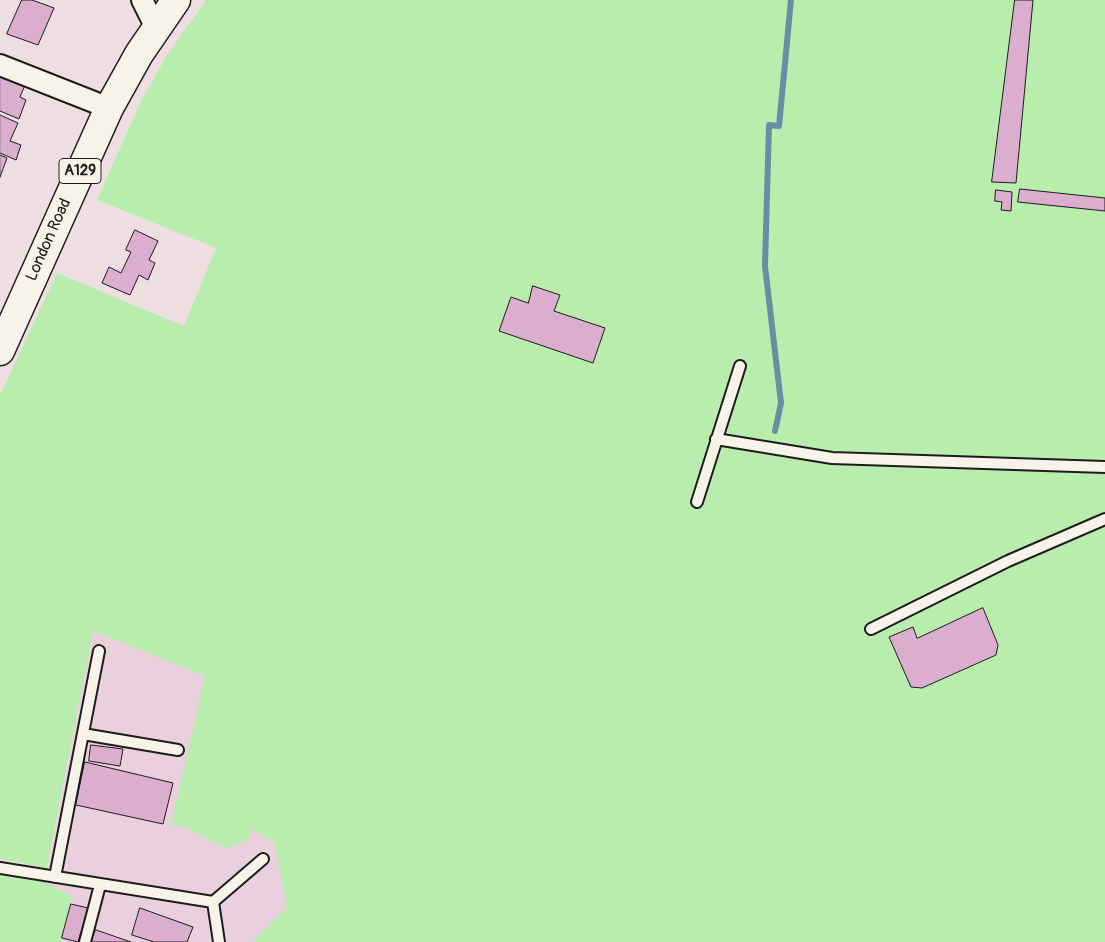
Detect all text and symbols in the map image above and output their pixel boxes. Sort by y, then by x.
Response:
road number: A129 [59,158,101,184]
street label: London Road [22,196,76,284]

